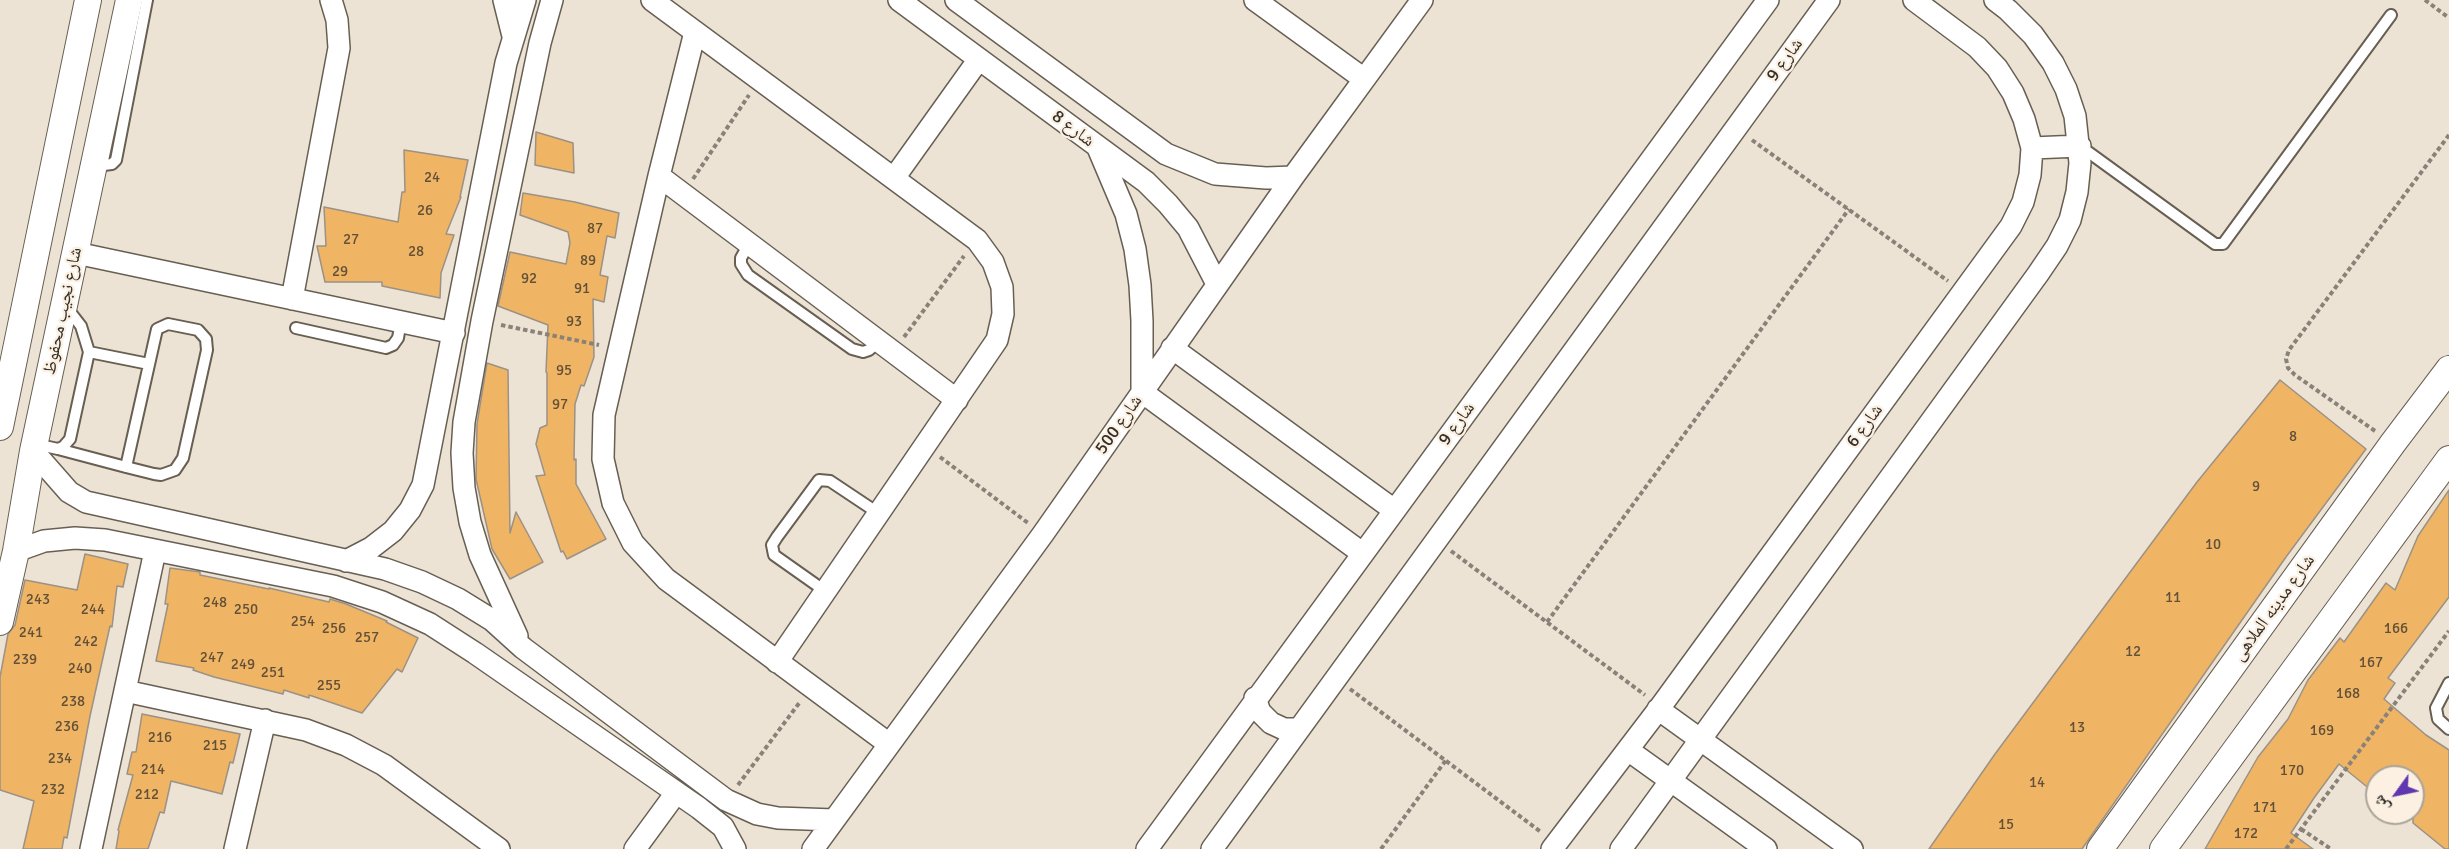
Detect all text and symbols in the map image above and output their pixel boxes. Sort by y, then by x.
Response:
street label: شارع 9 [1762,34,1808,86]
street label: شارع 8 [1047,106,1099,152]
house number: 24 [424,169,440,187]
house number: 26 [417,202,433,220]
house number: 87 [587,220,603,238]
house number: 27 [343,231,359,249]
house number: 28 [408,243,424,261]
street label: شارع نجيب محفوظ [39,245,87,377]
house number: 89 [580,252,596,270]
house number: 29 [332,263,348,281]
house number: 92 [521,270,537,288]
house number: 91 [574,280,590,298]
house number: 93 [566,313,582,331]
house number: 95 [556,362,572,380]
street label: شارع 500 [1091,391,1147,459]
house number: 97 [552,396,568,414]
street label: شارع 9 [1434,398,1480,450]
street label: شارع 6 [1842,400,1888,452]
house number: 8 [2289,428,2297,446]
house number: 9 [2252,478,2260,496]
house number: 10 [2205,536,2221,554]
street label: شارع مدينه الملاهى [2228,550,2320,666]
house number: 11 [2165,589,2181,607]
house number: 243 [26,591,50,609]
house number: 248 [203,594,227,612]
house number: 244 [81,601,105,619]
house number: 250 [234,601,258,619]
house number: 254 [291,613,315,631]
house number: 256 [322,620,346,638]
house number: 166 [2384,620,2408,638]
house number: 241 [19,624,43,642]
house number: 257 [355,629,379,647]
house number: 242 [74,633,98,651]
house number: 12 [2125,643,2141,661]
house number: 247 [200,649,224,667]
house number: 239 [13,651,37,669]
house number: 167 [2359,654,2383,672]
house number: 249 [231,656,255,674]
house number: 240 [68,660,92,678]
house number: 251 [261,664,285,682]
house number: 255 [317,677,341,695]
house number: 168 [2336,685,2360,703]
house number: 238 [61,693,85,711]
house number: 236 [55,718,79,736]
house number: 13 [2069,719,2085,737]
house number: 169 [2310,722,2334,740]
house number: 216 [148,729,172,747]
house number: 215 [203,737,227,755]
house number: 234 [48,750,72,768]
house number: 214 [141,761,165,779]
house number: 170 [2280,762,2304,780]
north arrow [2365,765,2425,825]
house number: 14 [2029,774,2045,792]
house number: 232 [41,781,65,799]
house number: 212 [135,786,159,804]
text: ش [2369,791,2395,816]
house number: 171 [2253,799,2277,817]
house number: 15 [1998,816,2014,834]
house number: 172 [2234,825,2258,843]

